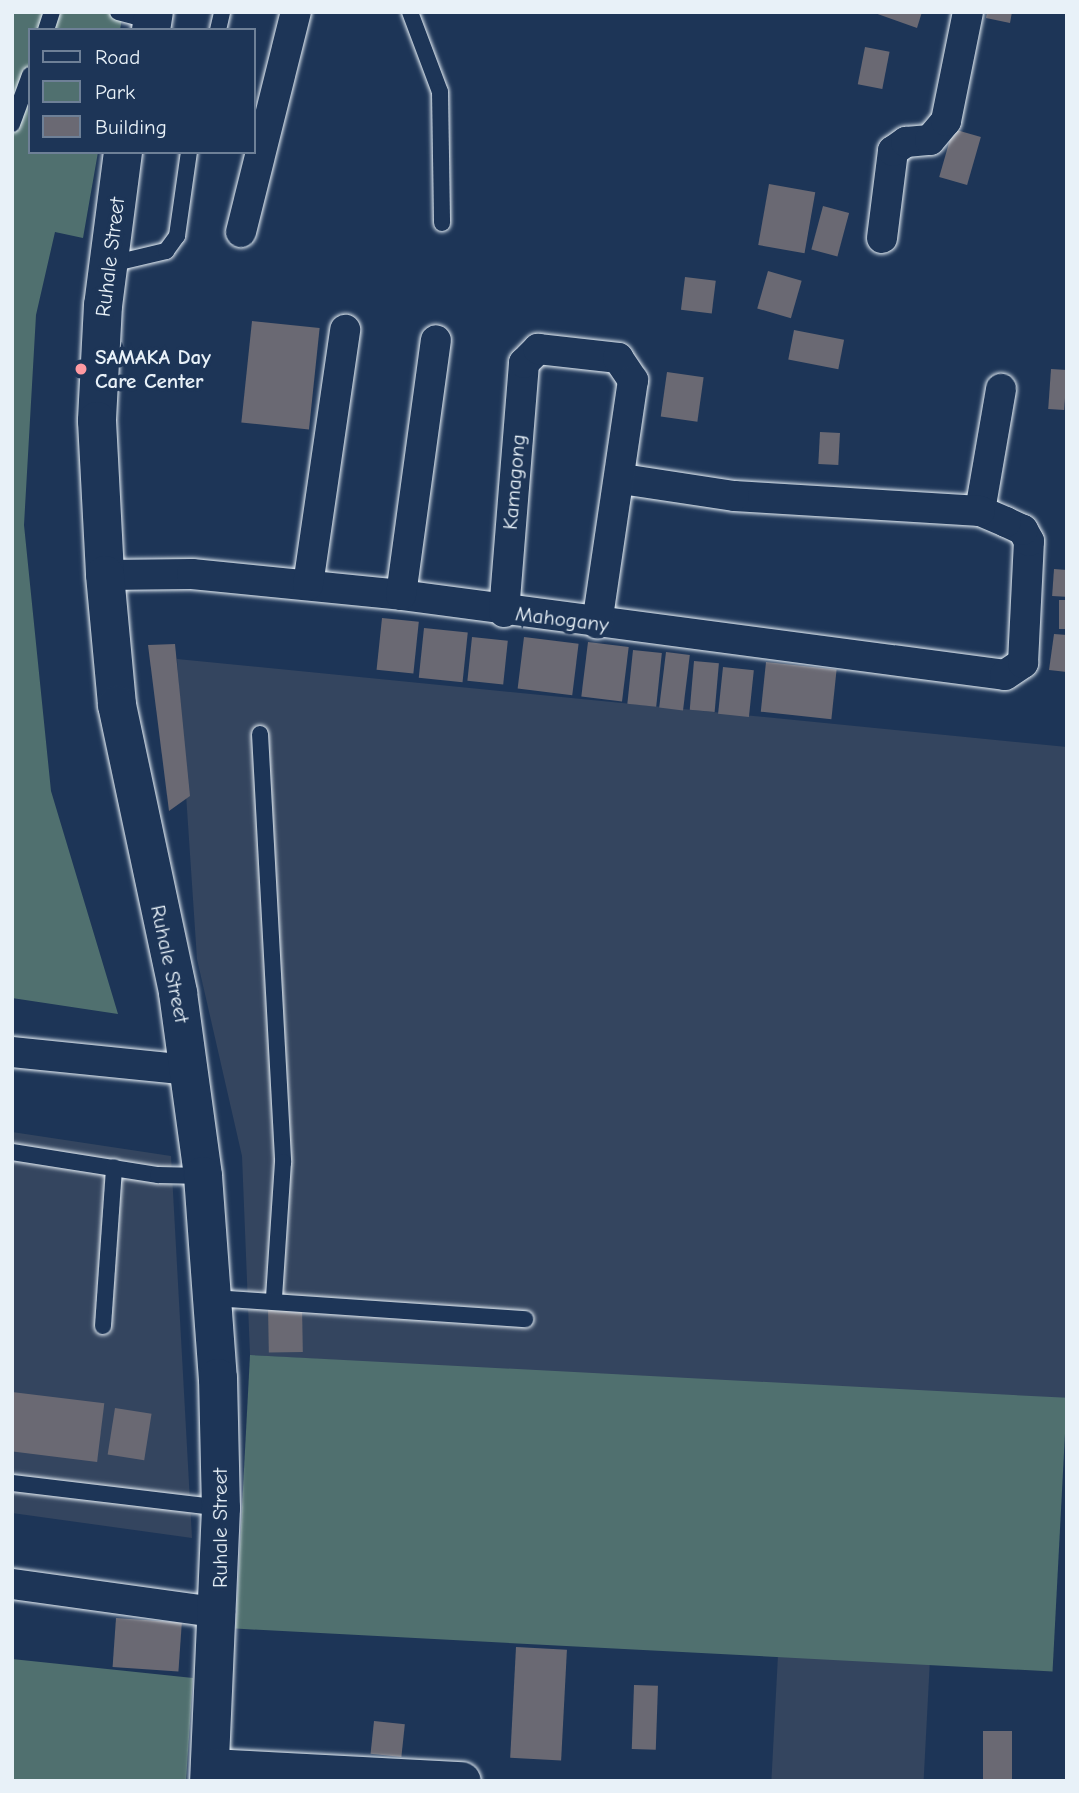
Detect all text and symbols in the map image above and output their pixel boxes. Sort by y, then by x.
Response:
legend [28,28,256,154]
text: Road [95,45,140,69]
text: Park [95,80,135,104]
text: Building [95,115,167,139]
street label: Ruhale Street [90,196,130,318]
place label: SAMAKA Day Care Center [95,344,211,394]
marker: SAMAKA Day Care Center [73,361,89,377]
street label: Kamagong [497,433,531,531]
street label: Mahogany [514,601,610,637]
street label: Ruhale Street [145,903,195,1025]
street label: Ruhale Street [207,1468,233,1588]

